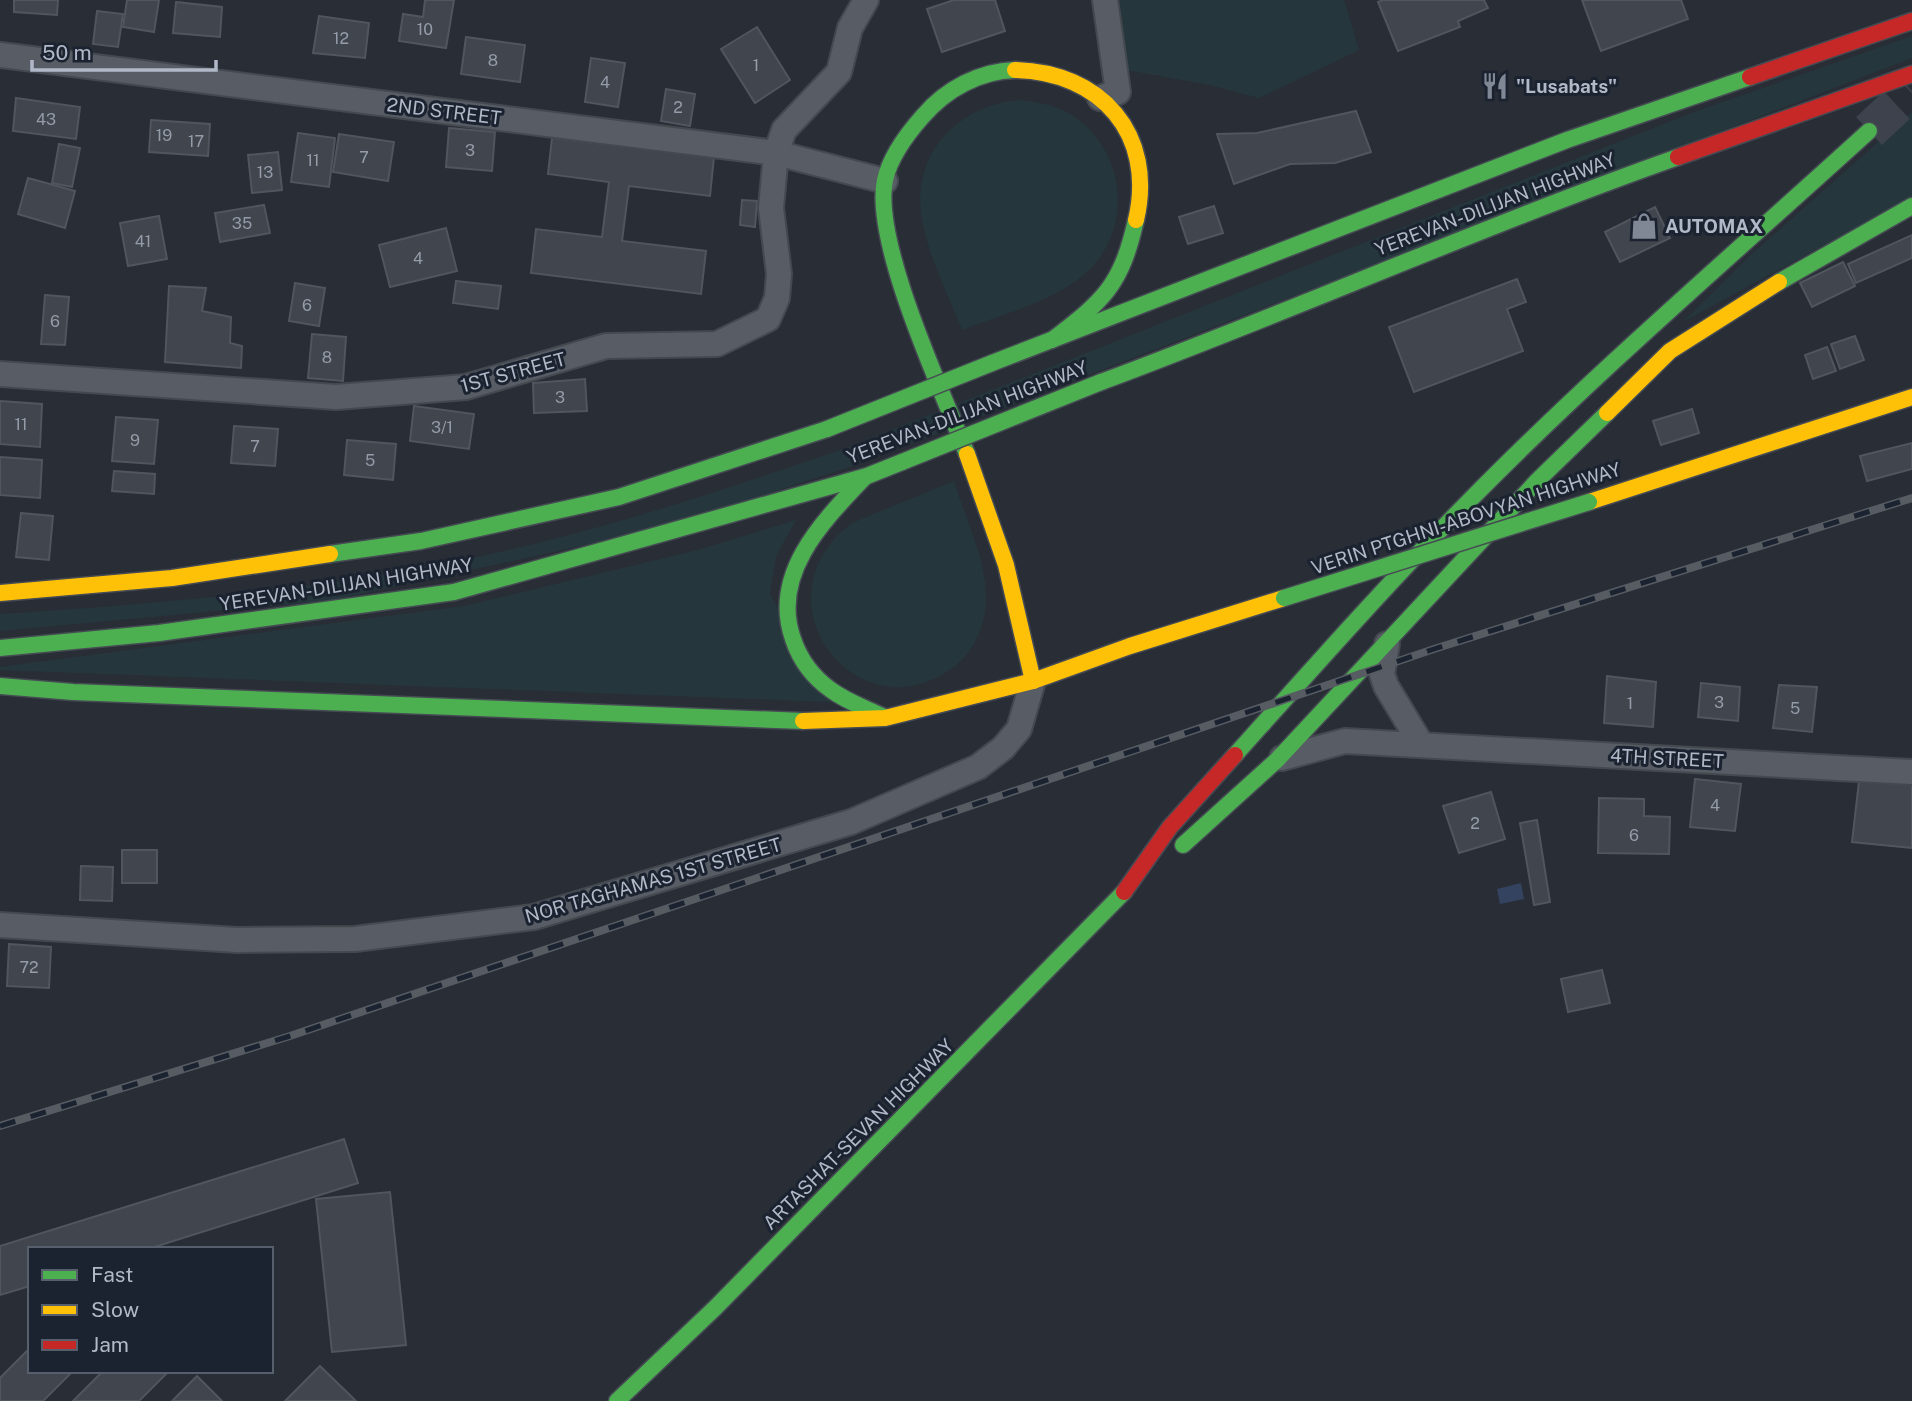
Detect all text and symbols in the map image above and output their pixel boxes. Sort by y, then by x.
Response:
house number: 10 [417,20,433,39]
scale bar [32,28,215,72]
house number: 12 [333,29,349,48]
text: 50 m [42,40,92,65]
house number: 8 [488,51,498,70]
house number: 1 [753,56,759,75]
restaurant icon: "Lusabats" [1480,71,1510,101]
house number: 4 [600,73,610,92]
place label: "Lusabats" [1516,75,1617,97]
street label: 2ND STREET [385,93,503,129]
house number: 2 [673,98,683,117]
house number: 43 [36,110,56,129]
house number: 19 [156,126,172,145]
house number: 17 [188,132,204,151]
house number: 3 [465,141,475,160]
house number: 7 [359,148,369,167]
street label: YEREVAN-DILIJAN HIGHWAY [1372,148,1619,260]
house number: 11 [306,151,320,170]
house number: 13 [257,163,273,182]
shop icon: AUTOMAX [1629,211,1659,241]
house number: 35 [232,214,252,233]
place label: AUTOMAX [1665,215,1764,237]
house number: 41 [135,232,151,251]
house number: 4 [413,249,423,268]
house number: 6 [302,296,312,315]
house number: 6 [50,312,60,331]
street label: 1ST STREET [458,347,568,397]
house number: 8 [322,348,332,367]
street label: YEREVAN-DILIJAN HIGHWAY [844,356,1091,468]
house number: 3 [555,388,565,407]
house number: 11 [14,415,28,434]
house number: 3/1 [431,418,453,437]
house number: 9 [130,431,140,450]
house number: 7 [250,437,260,456]
house number: 5 [365,451,375,470]
street label: VERIN PTGHNI-ABOVYAN HIGHWAY [1309,457,1624,579]
street label: YEREVAN-DILIJAN HIGHWAY [218,553,474,615]
house number: 3 [1714,693,1724,712]
house number: 1 [1627,694,1633,713]
house number: 5 [1790,699,1800,718]
street label: 4TH STREET [1610,744,1724,772]
house number: 4 [1710,796,1720,815]
house number: 2 [1470,814,1480,833]
house number: 6 [1629,826,1639,845]
street label: NOR TAGHAMAS 1ST STREET [522,833,784,927]
house number: 72 [19,958,39,977]
street label: ARTASHAT-SEVAN HIGHWAY [758,1034,958,1234]
legend [28,1247,273,1373]
text: Fast [91,1262,133,1287]
text: Slow [91,1297,139,1322]
text: Jam [91,1332,129,1357]

